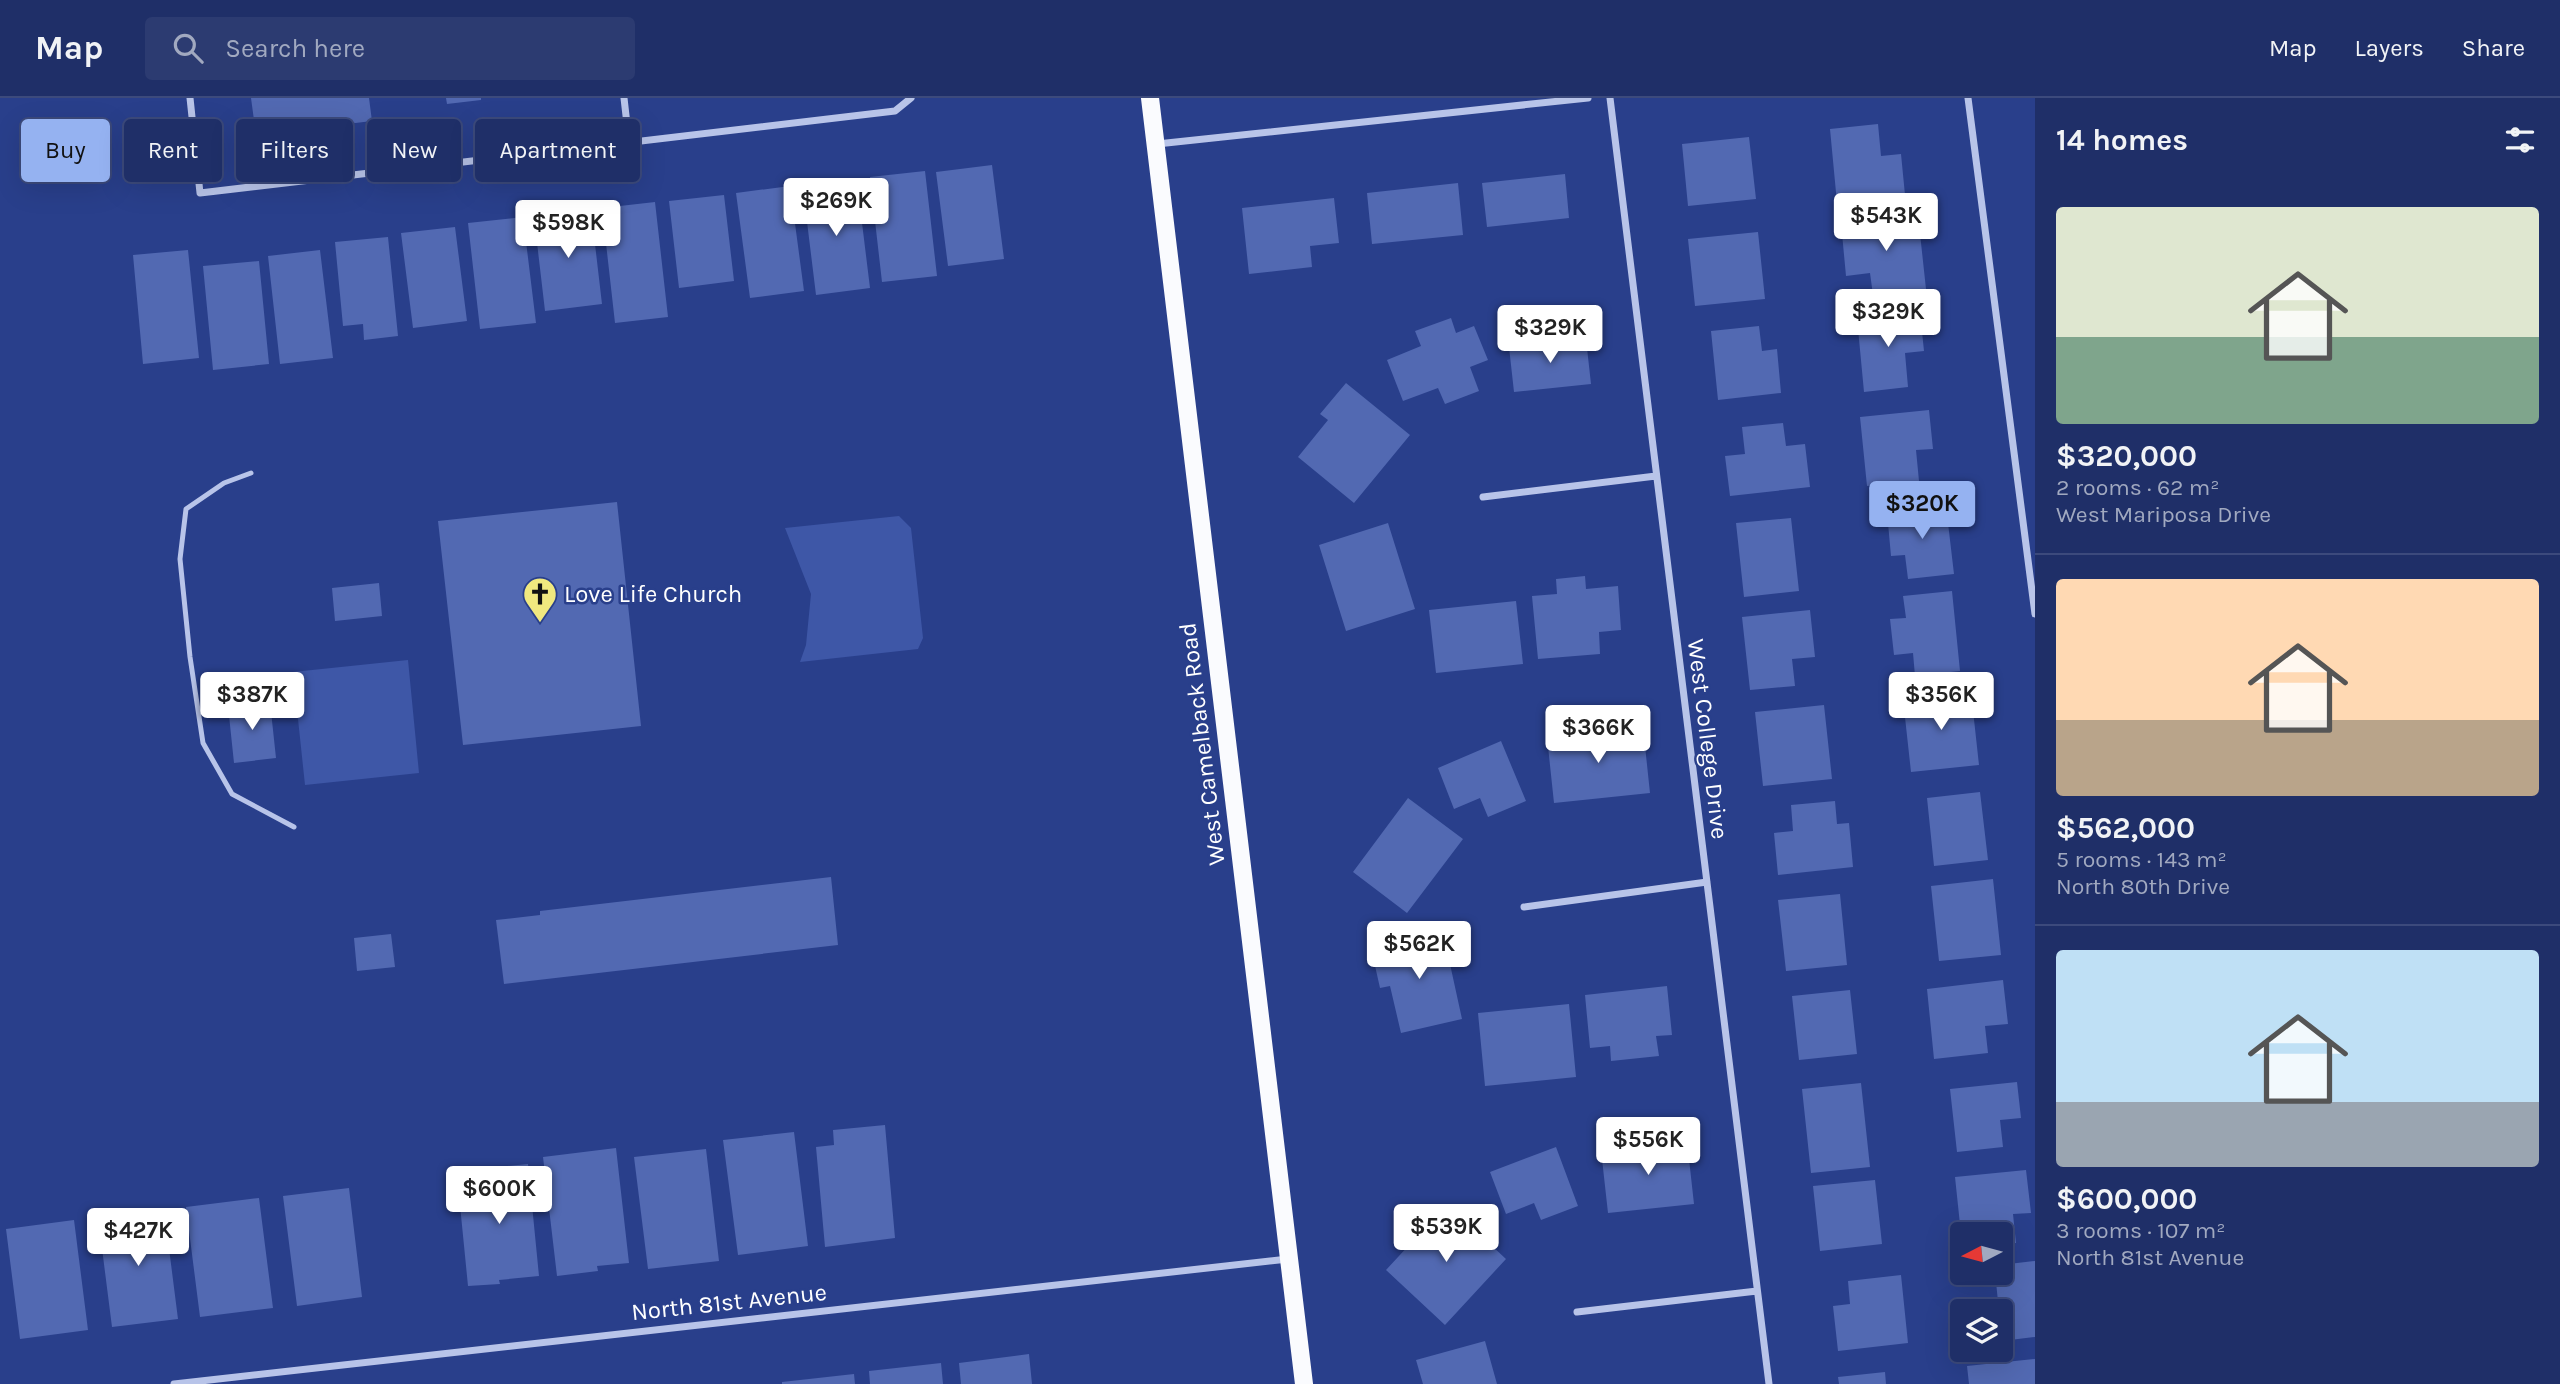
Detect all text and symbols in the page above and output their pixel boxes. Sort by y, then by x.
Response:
search box [145,17,635,80]
text: Map [35,29,103,67]
icon: search [169,29,207,67]
text: Search here [225,33,365,64]
text: Map [2269,34,2317,62]
text: Layers [2355,34,2424,62]
text: Share [2462,34,2525,62]
chip: Buy [21,119,110,182]
chip: Rent [124,119,222,182]
chip: Filters [236,119,353,182]
chip: New [367,119,461,182]
chip: Apartment [475,119,640,182]
icon: filters [2501,121,2539,159]
text: 14 homes [2056,122,2188,158]
pin: $269K [787,178,885,238]
text: $269K [800,187,872,214]
pin: $543K [1837,194,1935,253]
pin: $598K [519,200,617,260]
text: $543K [1850,202,1922,229]
text: $598K [531,209,605,236]
icon: home [2235,253,2361,379]
pin: $329K [1839,289,1937,349]
text: $329K [1851,298,1925,325]
pin: $329K [1501,306,1599,365]
text: $329K [1513,314,1587,341]
text: $320,000 [2056,438,2197,474]
text: 2 rooms · 62 m² [2056,474,2220,501]
pin: $320K [1873,482,1971,541]
text: $320K [1885,490,1959,517]
text: West Mariposa Drive [2056,501,2271,528]
church icon: Love Life Church [521,575,559,624]
place label: Love Life Church [564,580,742,608]
street label: West Camelback Road [1173,621,1231,867]
icon: home [2235,625,2361,751]
street label: West College Drive [1682,637,1734,841]
pin: $387K [203,672,301,732]
pin: $356K [1892,672,1990,732]
text: $387K [216,681,288,708]
text: $356K [1905,681,1977,708]
pin: $366K [1549,706,1647,765]
text: $366K [1561,714,1635,741]
text: $562,000 [2056,810,2195,846]
text: 5 rooms · 143 m² [2056,846,2227,873]
text: North 80th Drive [2056,873,2230,900]
pin: $562K [1370,922,1468,981]
text: $562K [1383,930,1455,957]
icon: home [2235,996,2361,1122]
pin: $556K [1599,1118,1697,1177]
text: $556K [1612,1126,1684,1153]
pin: $600K [450,1166,548,1226]
text: $600K [462,1175,536,1202]
text: $600,000 [2056,1181,2197,1217]
pin: $539K [1397,1204,1495,1264]
pin: $427K [89,1208,187,1268]
text: $539K [1410,1213,1482,1240]
text: $427K [103,1217,173,1244]
text: 3 rooms · 107 m² [2056,1217,2225,1244]
north arrow [1950,1222,2012,1284]
map controls [1950,1222,2013,1362]
text: North 81st Avenue [2056,1244,2244,1271]
street label: North 81st Avenue [630,1278,828,1326]
button: layers [1950,1299,2013,1362]

